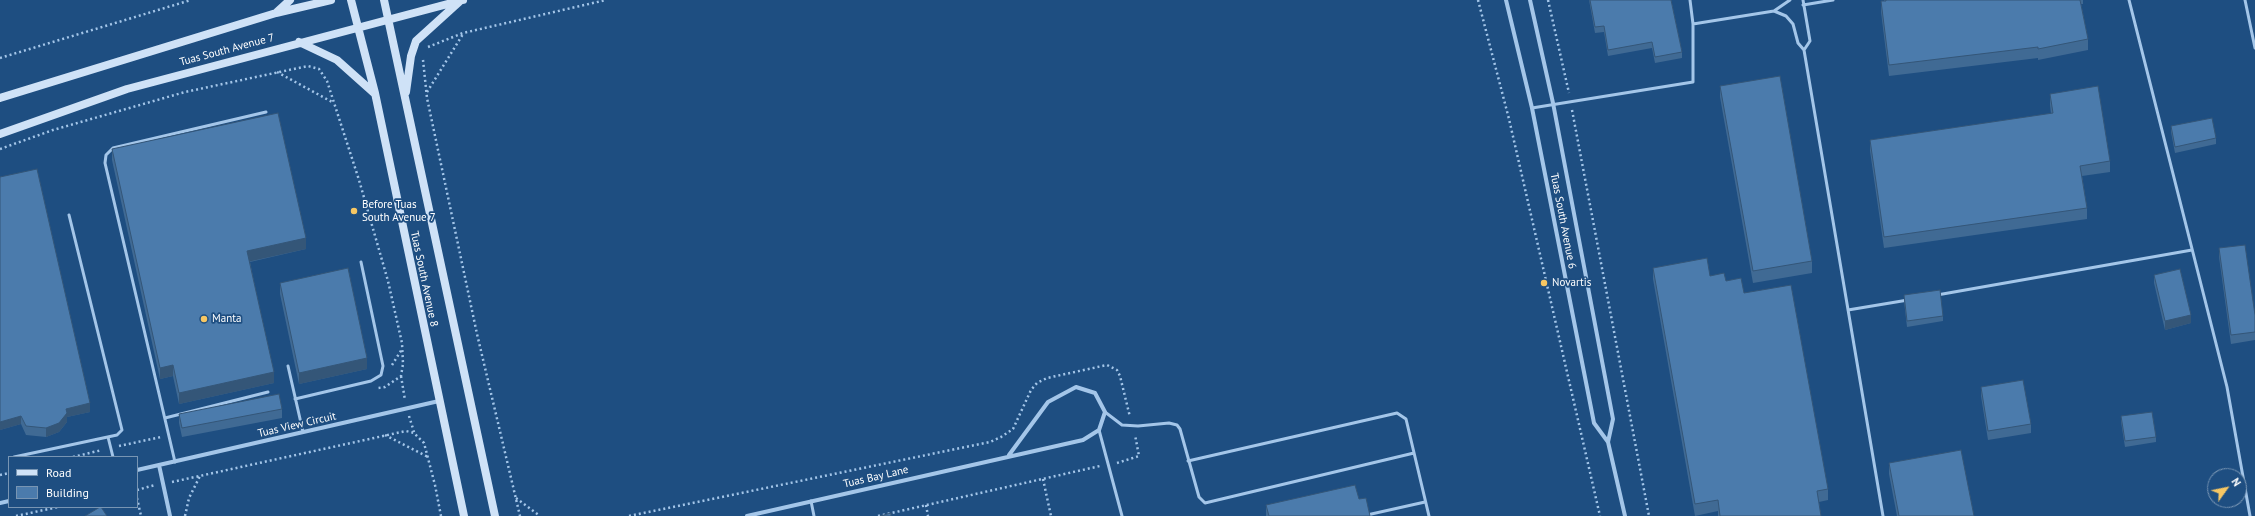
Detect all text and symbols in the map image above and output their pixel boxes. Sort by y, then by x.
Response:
street label: Tuas South Avenue 7 [178,31,276,69]
street label: Tuas South Avenue 6 [1547,172,1579,270]
place label: Before Tuas South Avenue 7 [362,198,436,224]
marker: Before Tuas South Avenue 7 [349,206,359,216]
street label: Tuas South Avenue 8 [407,230,441,328]
place label: Novartis [1552,276,1591,290]
marker: Novartis [1539,278,1549,288]
place label: Manta [212,312,241,326]
marker: Manta [199,314,209,324]
street label: Tuas View Circuit [256,410,338,440]
legend [8,456,138,508]
street label: Tuas Bay Lane [842,463,910,491]
text: Road [46,465,71,480]
north arrow [2207,468,2247,508]
text: N [2228,475,2244,489]
text: Building [46,485,89,500]

